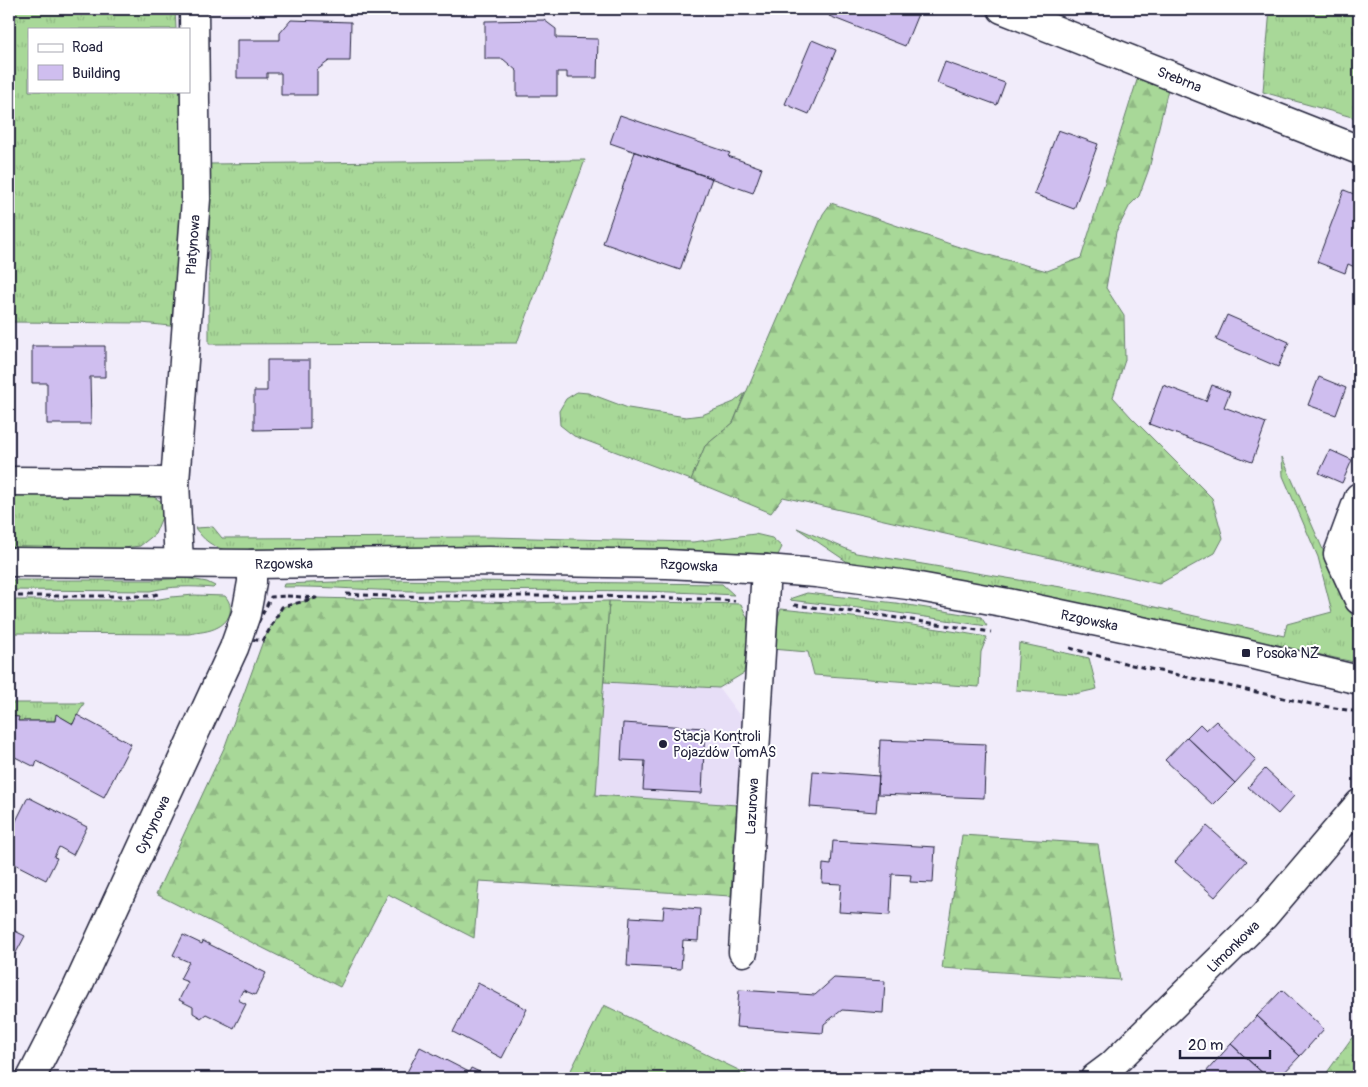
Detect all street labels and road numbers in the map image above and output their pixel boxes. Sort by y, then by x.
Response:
street label: Srebrna [1155,63,1204,96]
street label: Platynowa [182,214,204,276]
street label: Rzgowska [255,555,313,573]
street label: Rzgowska [660,556,718,576]
street label: Rzgowska [1059,606,1119,635]
street label: Lazurowa [742,777,762,835]
street label: Cytrynowa [132,793,174,857]
street label: Limonkowa [1204,917,1263,976]

